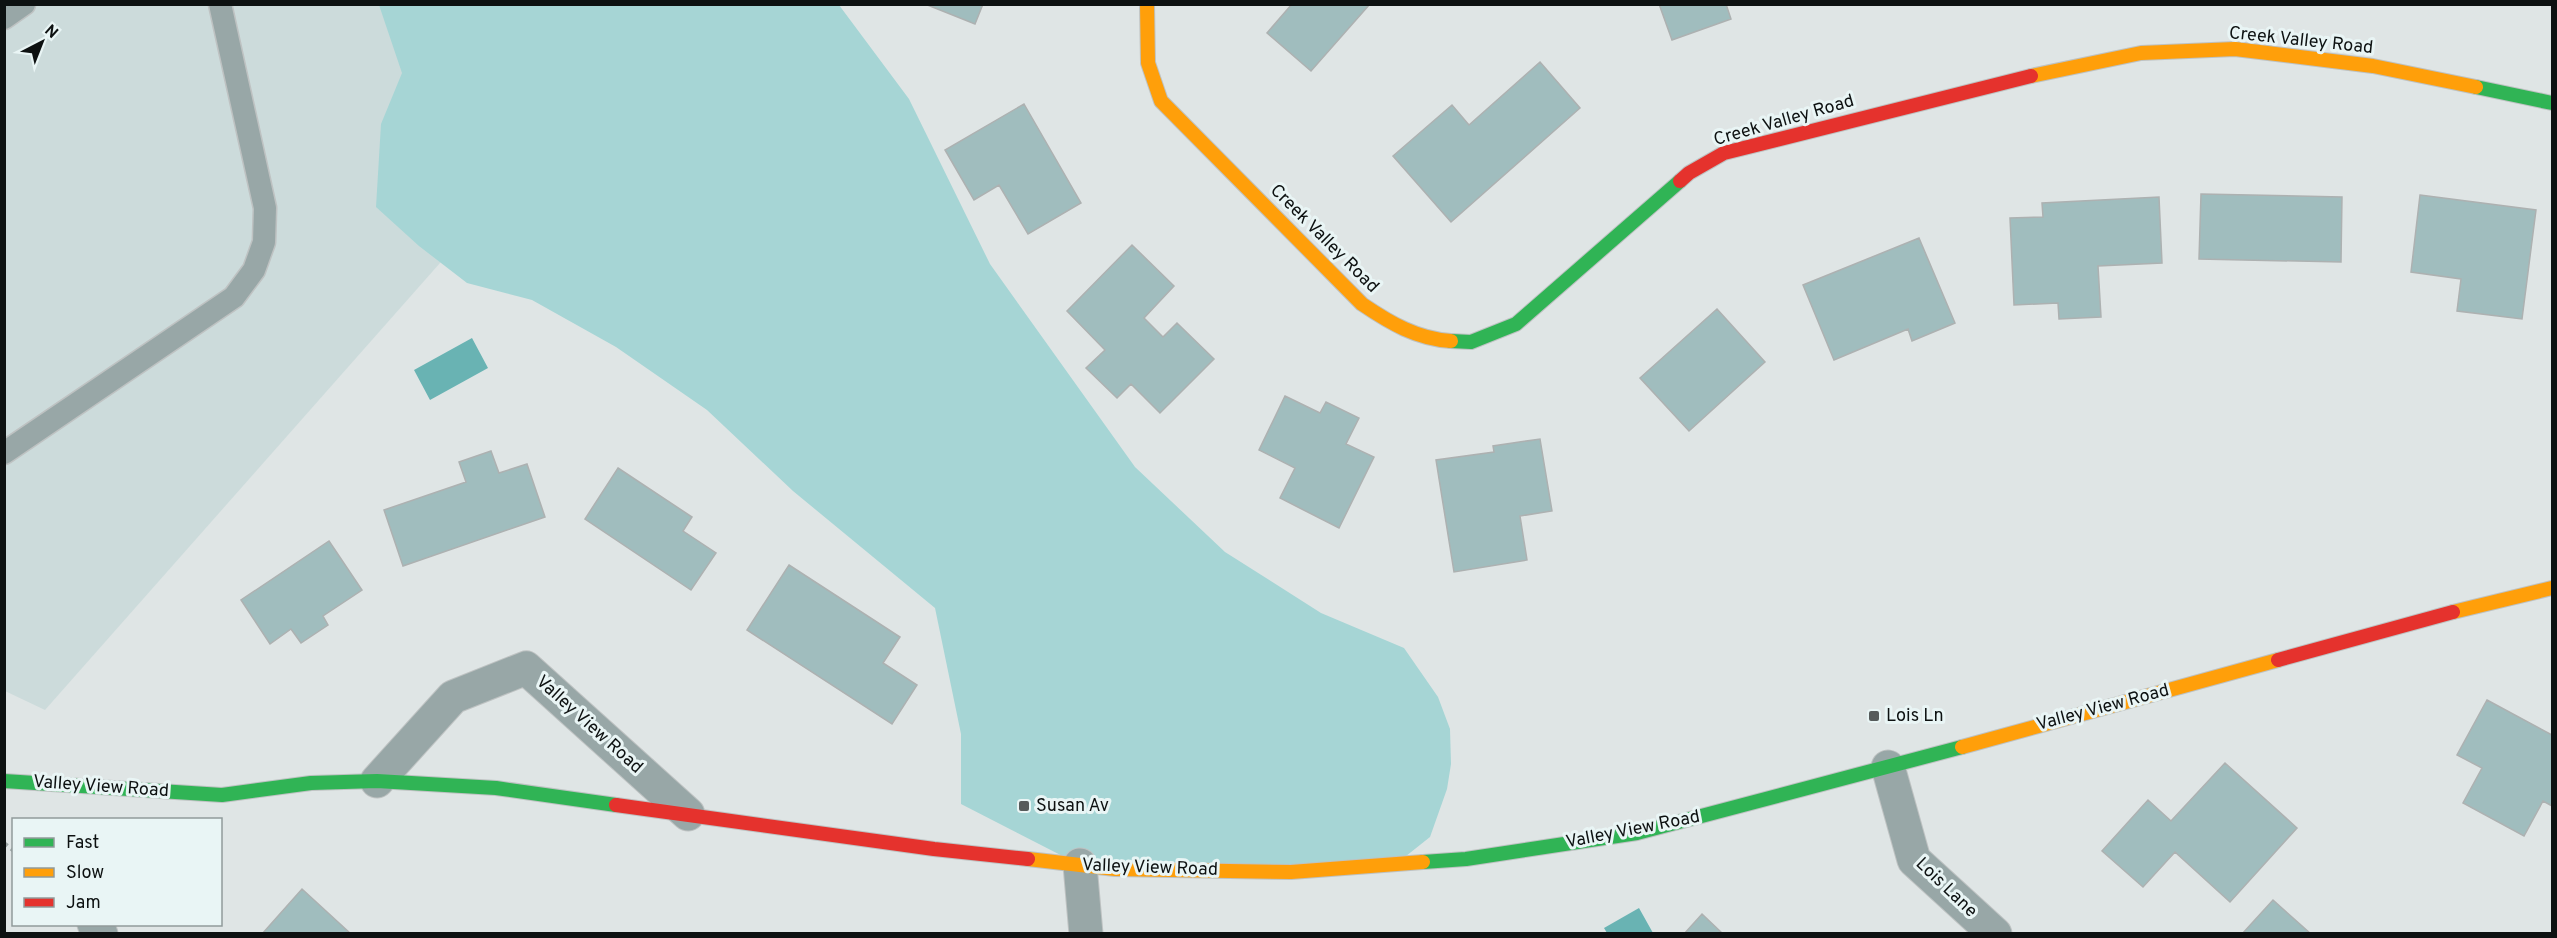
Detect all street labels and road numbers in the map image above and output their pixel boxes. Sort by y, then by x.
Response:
street label: Creek Valley Road [2228,22,2374,60]
street label: Creek Valley Road [1711,90,1857,152]
street label: Creek Valley Road [1265,180,1383,298]
street label: Valley View Road [531,671,647,779]
street label: Valley View Road [2034,679,2172,737]
street label: Valley View Road [32,771,170,803]
street label: Valley View Road [1564,806,1702,854]
street label: Lois Lane [1910,853,1982,923]
street label: Valley View Road [1081,854,1219,882]

